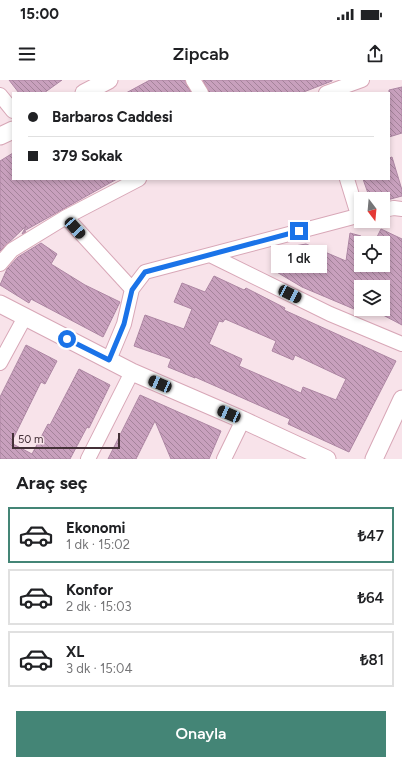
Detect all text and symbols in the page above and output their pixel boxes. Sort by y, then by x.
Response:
text: 15:00 [20,5,59,23]
icon: menu [16,43,38,65]
text: Zipcab [173,43,229,65]
icon: share [364,43,386,65]
text: Barbaros Caddesi [52,108,173,126]
text: 379 Sokak [52,147,123,165]
north arrow [354,192,390,228]
map controls [354,192,390,316]
car [63,215,87,241]
route end [290,222,308,240]
button: locate [354,236,390,272]
callout: 1 dk [271,245,327,273]
text: 1 dk [288,251,310,266]
button: layers [354,280,390,316]
car [277,283,303,305]
route start [58,330,76,348]
car [147,374,173,394]
car [216,404,242,424]
scale bar [12,431,120,450]
text: 50 m [18,433,43,446]
text: Araç seç [16,472,88,494]
icon: car [18,517,54,553]
text: Ekonomi [66,519,125,537]
text: ₺47 [358,527,384,545]
text: 1 dk · 15:02 [66,537,130,552]
icon: car [18,579,54,615]
text: Konfor [66,581,113,599]
text: ₺64 [357,589,384,607]
text: 2 dk · 15:03 [66,599,132,614]
icon: car [18,641,54,677]
text: XL [66,643,84,661]
text: ₺81 [360,651,384,669]
text: 3 dk · 15:04 [66,661,132,676]
button: Onayla [16,711,386,757]

